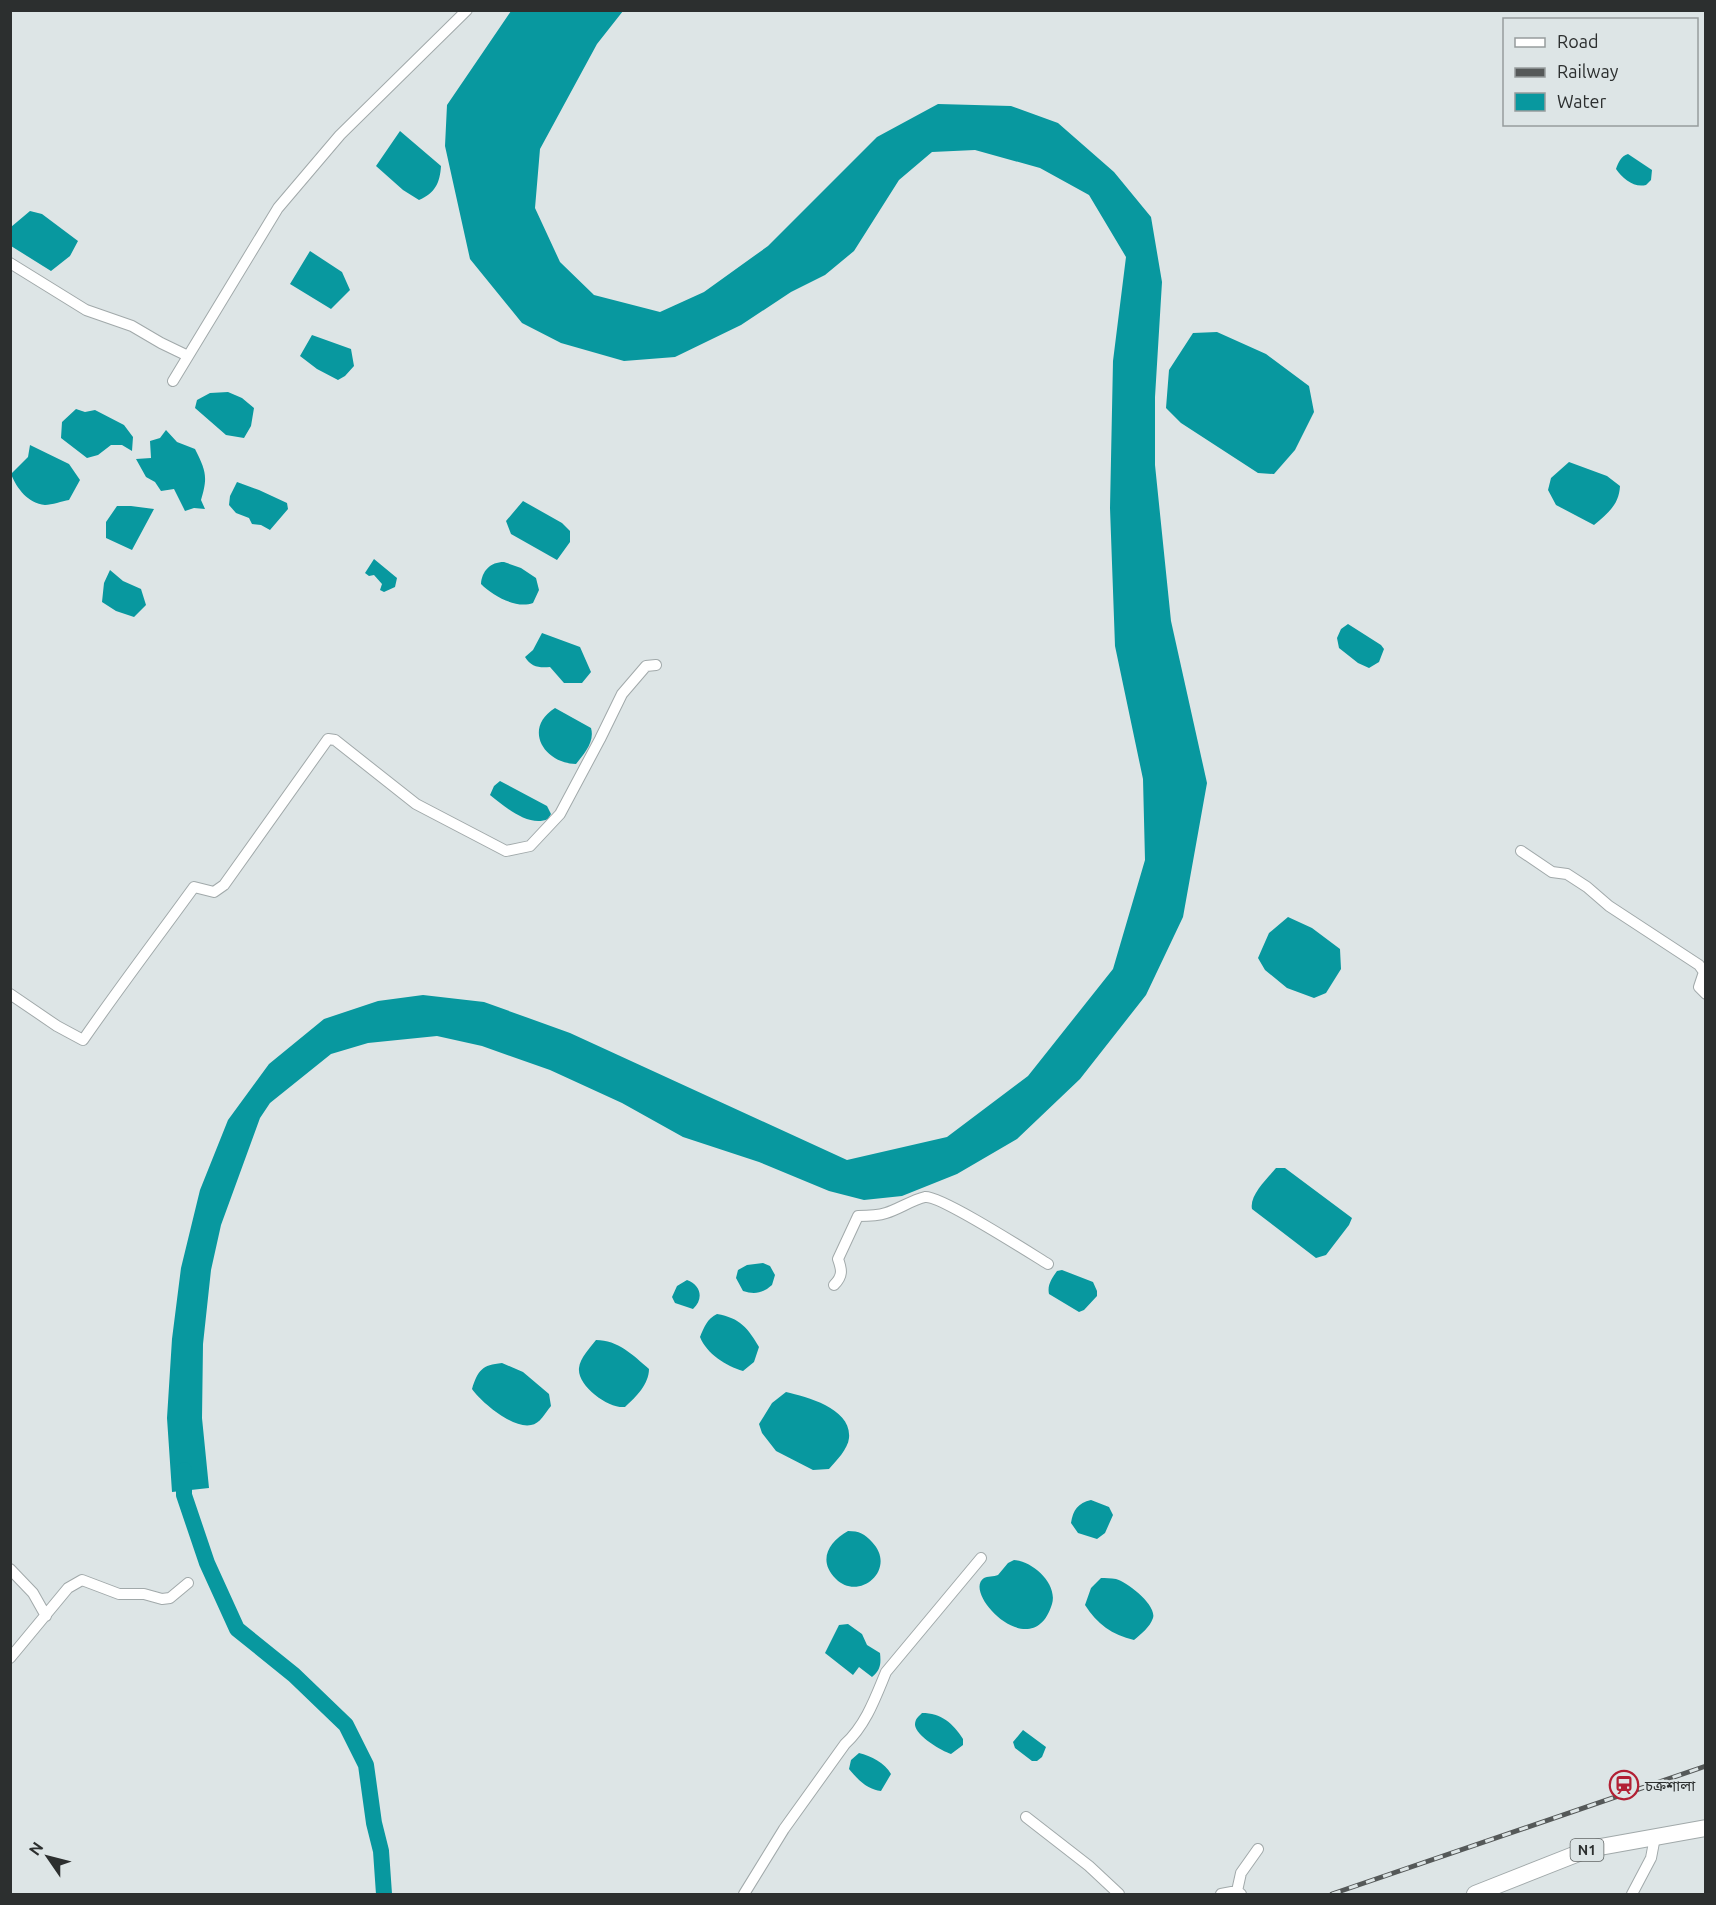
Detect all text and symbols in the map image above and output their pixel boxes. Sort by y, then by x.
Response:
legend [1503,18,1698,126]
text: Road [1557,31,1599,51]
text: Railway [1557,61,1619,81]
text: Water [1557,91,1607,111]
station icon: চক্রশালা [1608,1769,1640,1801]
place label: চক্রশালা [1644,1777,1696,1794]
north arrow [18,1827,78,1887]
text: N [25,1838,47,1858]
road number: N1 [1570,1839,1604,1861]

